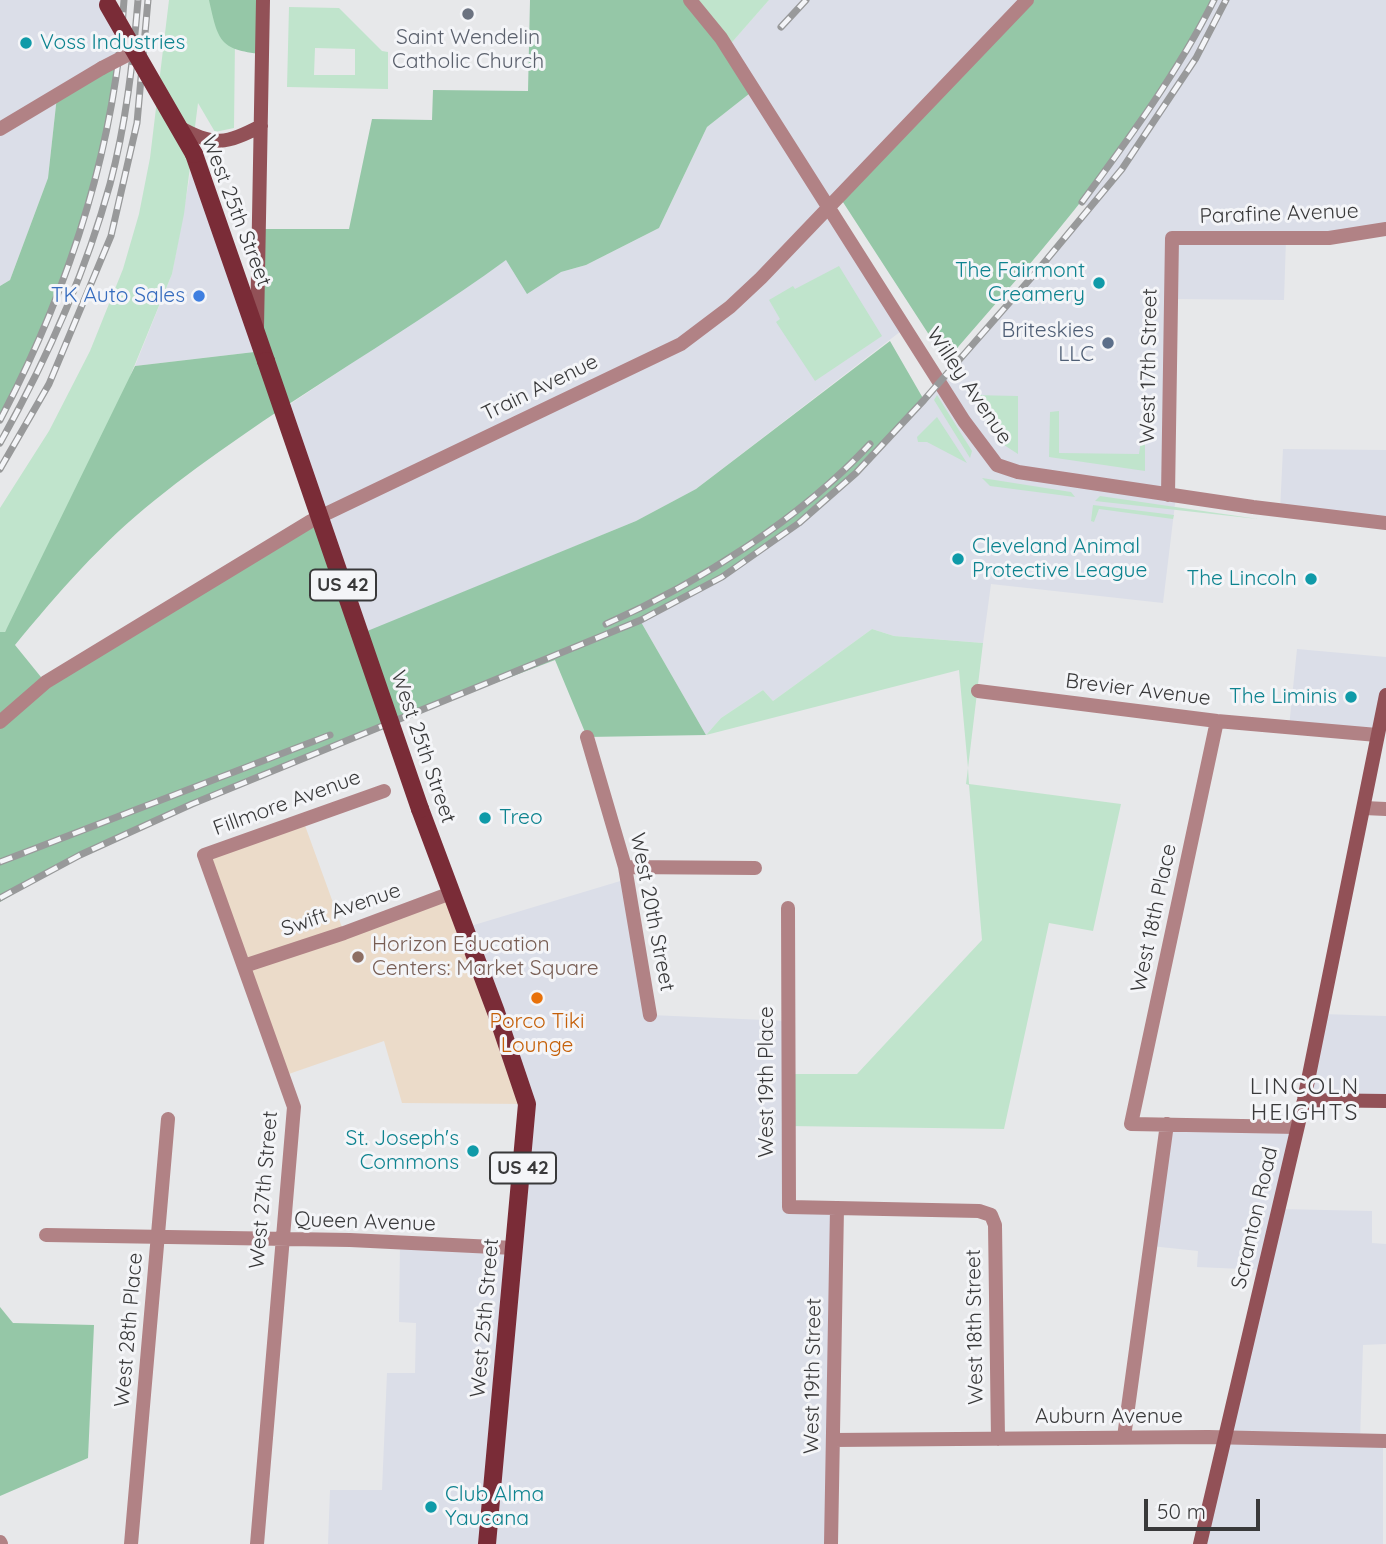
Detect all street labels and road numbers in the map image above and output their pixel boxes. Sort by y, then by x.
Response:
street label: West 25th Street [196,132,276,290]
street label: Parafine Avenue [1199,199,1359,229]
street label: West 17th Street [1135,288,1163,444]
street label: Willey Avenue [921,323,1017,449]
street label: Train Avenue [478,349,602,427]
road number: US 42 [310,570,376,600]
street label: West 25th Street [385,667,461,827]
street label: Brevier Avenue [1064,669,1212,711]
street label: Fillmore Avenue [210,765,364,841]
street label: West 20th Street [624,831,680,993]
street label: West 18th Place [1126,841,1182,995]
street label: Swift Avenue [278,878,404,942]
street label: West 19th Place [754,1006,780,1158]
street label: West 27th Street [245,1110,283,1270]
street label: Scranton Road [1226,1145,1284,1291]
road number: US 42 [490,1152,556,1184]
street label: Queen Avenue [294,1207,436,1237]
street label: West 25th Street [465,1237,505,1399]
street label: West 18th Street [961,1249,989,1405]
street label: West 28th Place [110,1252,148,1408]
street label: West 19th Street [799,1298,827,1454]
street label: Auburn Avenue [1035,1404,1183,1430]

